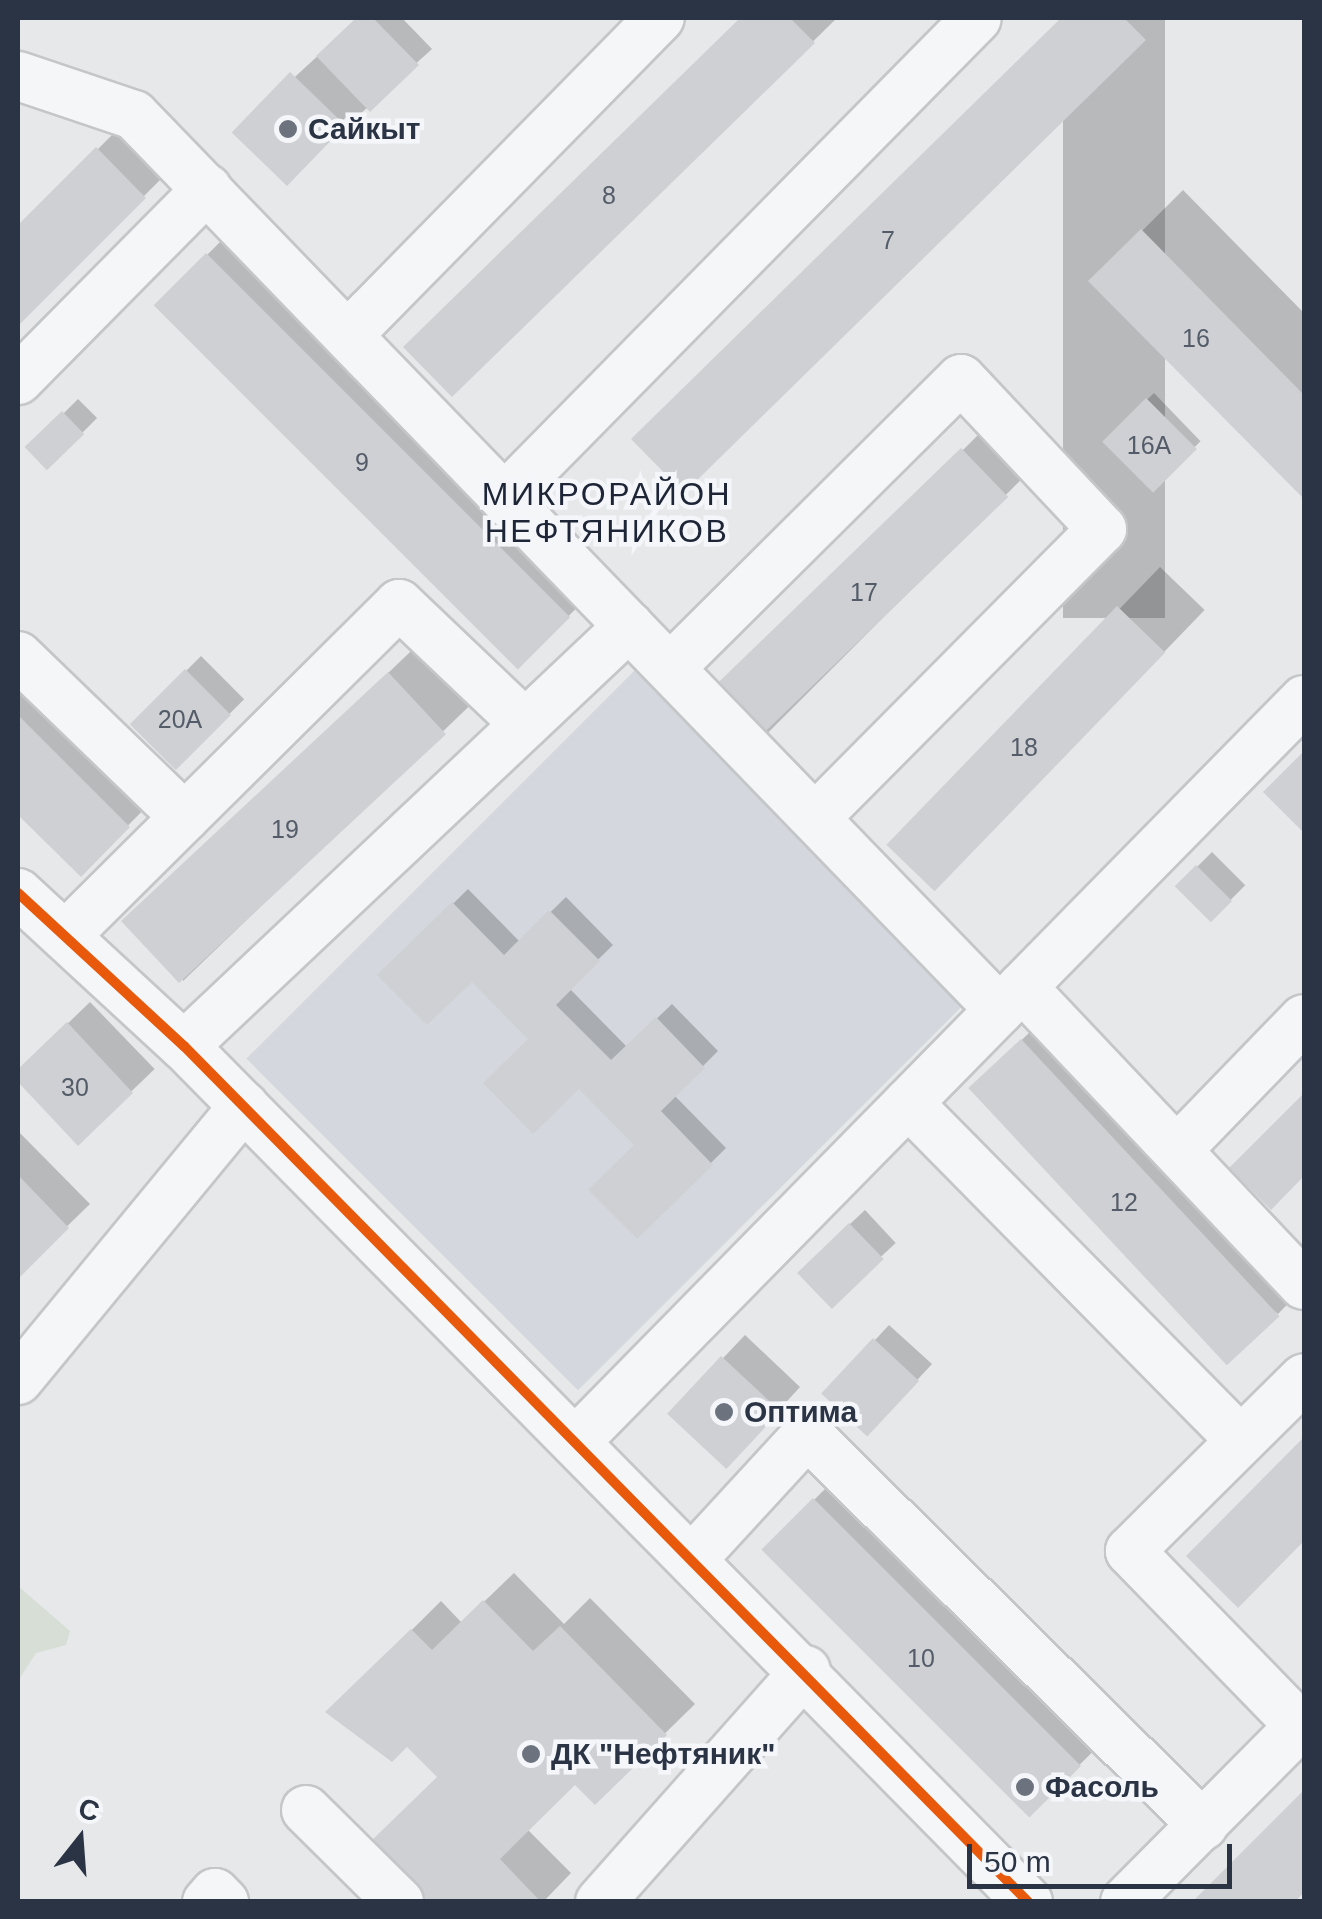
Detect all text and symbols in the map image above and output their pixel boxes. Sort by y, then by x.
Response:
place label: Сайкыт [308,111,420,147]
marker: Сайкыт [277,118,299,140]
house number: 8 [602,180,616,210]
house number: 7 [881,225,895,255]
house number: 16 [1182,323,1210,353]
house number: 16А [1127,430,1171,460]
house number: 9 [355,447,369,477]
district label: МИКРОРАЙОН НЕФТЯНИКОВ [482,476,732,551]
house number: 17 [850,577,878,607]
house number: 20А [158,704,202,734]
house number: 18 [1010,732,1038,762]
house number: 19 [271,814,299,844]
house number: 30 [61,1072,89,1102]
house number: 12 [1110,1187,1138,1217]
place label: Оптима [744,1394,857,1430]
marker: Оптима [713,1401,735,1423]
house number: 10 [907,1643,935,1673]
place label: ДК "Нефтяник" [551,1736,775,1772]
marker: ДК "Нефтяник" [520,1743,542,1765]
place label: Фасоль [1045,1769,1159,1805]
marker: Фасоль [1014,1776,1036,1798]
north arrow [30,1789,130,1889]
text: С [75,1792,103,1828]
scale bar [972,1824,1237,1886]
text: 50 m [984,1845,1051,1878]

